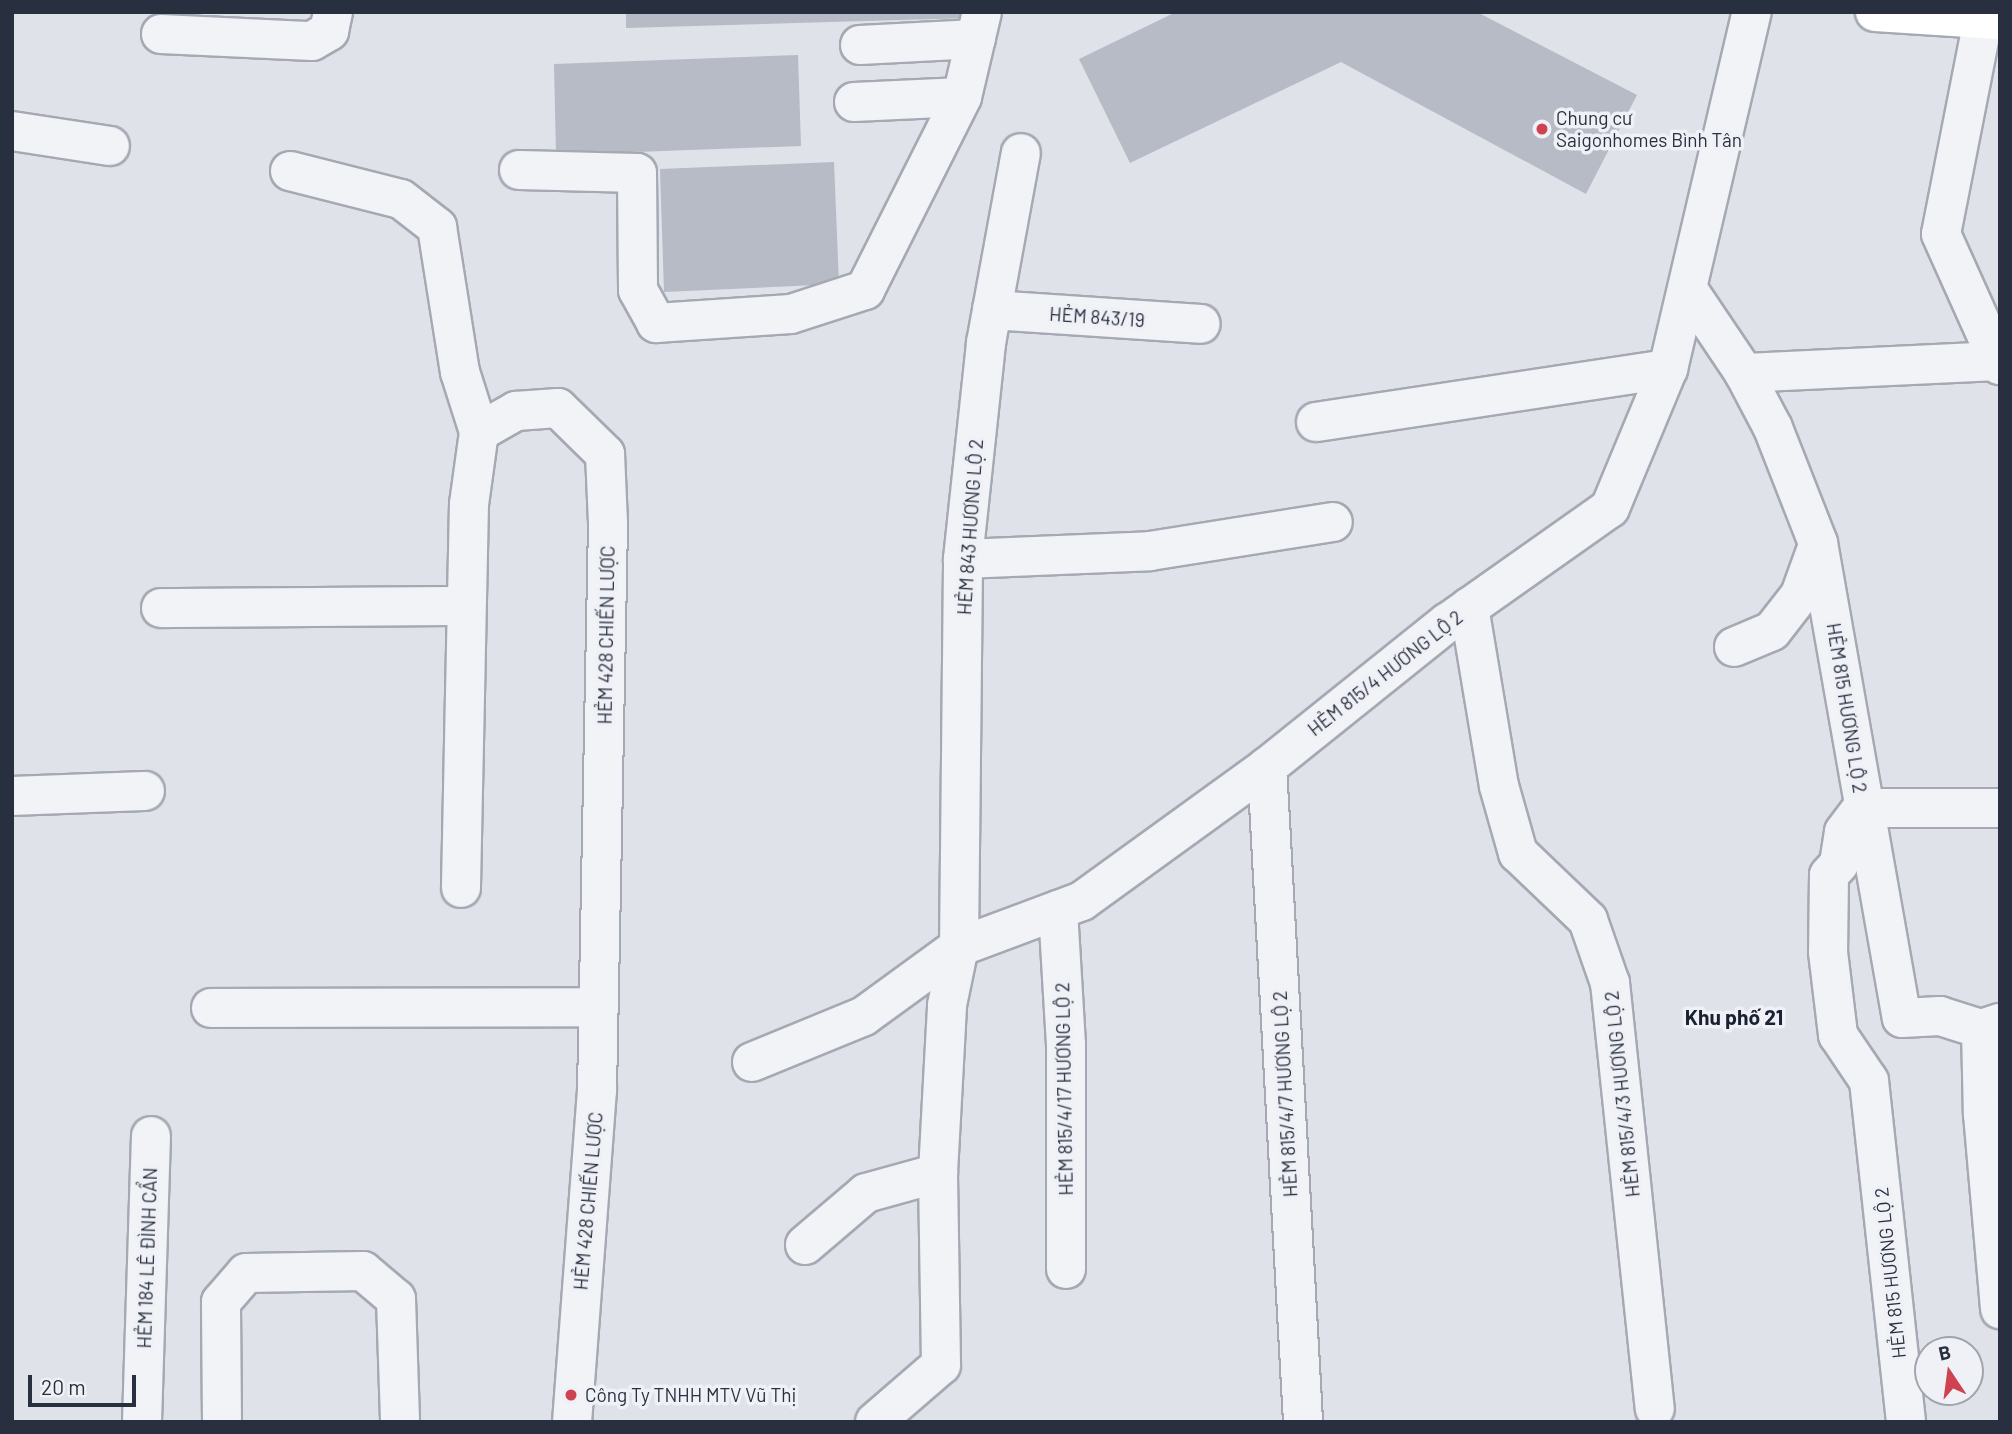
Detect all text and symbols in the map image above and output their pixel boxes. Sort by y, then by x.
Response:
place label: Chung cư Saigonhomes Bình Tân [1556,107,1742,151]
marker: Chung cư Saigonhomes Bình Tân [1534,121,1550,137]
street label: HẺM 843/19 [1049,302,1145,332]
street label: HẺM 843 HƯƠNG LỘ 2 [952,438,988,616]
street label: HẺM 428 CHIẾN LƯỢC [593,545,619,725]
street label: HẺM 815/4 HƯƠNG LỘ 2 [1303,606,1467,740]
street label: HẺM 815 HƯƠNG LỘ 2 [1822,621,1872,795]
street label: HẺM 815/4/17 HƯƠNG LỘ 2 [1051,982,1077,1196]
street label: HẺM 815/4/7 HƯƠNG LỘ 2 [1268,990,1302,1198]
street label: HẺM 815/4/3 HƯƠNG LỘ 2 [1600,990,1644,1198]
district label: Khu phố 21 [1685,1004,1783,1030]
street label: HẺM 428 CHIẾN LƯỢC [569,1111,607,1291]
street label: HẺM 184 LÊ ĐÌNH CẨN [132,1167,162,1349]
street label: HẺM 815 HƯƠNG LỘ 2 [1870,1186,1910,1360]
north arrow [1914,1336,1984,1406]
text: B [1936,1339,1953,1365]
scale bar [32,1360,140,1404]
text: 20 m [41,1374,86,1399]
place label: Công Ty TNHH MTV Vũ Thị [585,1384,796,1406]
marker: Công Ty TNHH MTV Vũ Thị [563,1387,579,1403]

